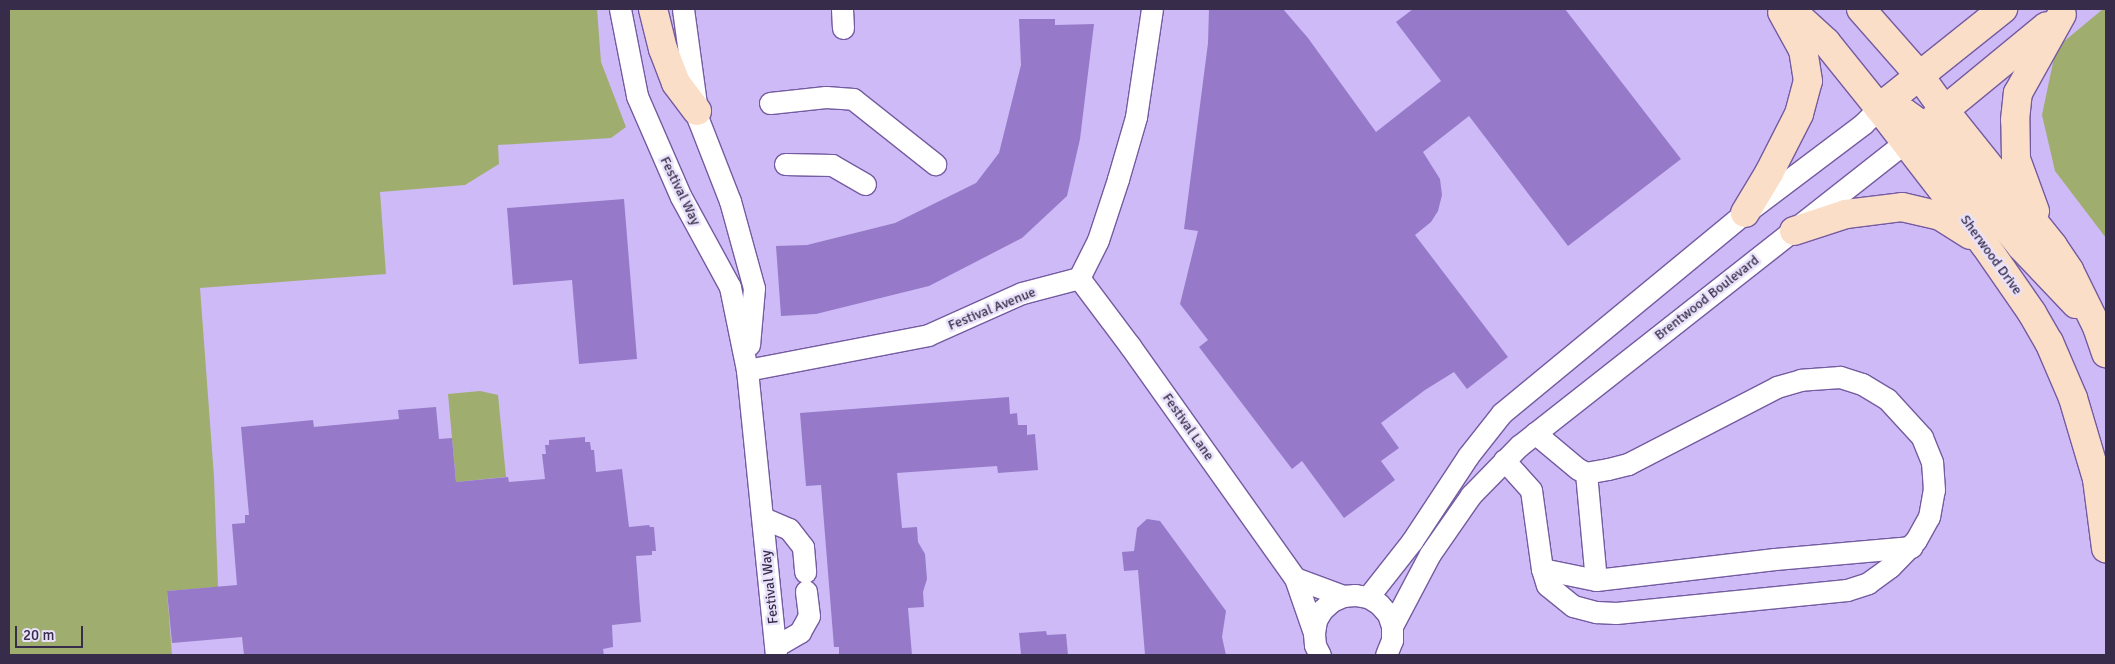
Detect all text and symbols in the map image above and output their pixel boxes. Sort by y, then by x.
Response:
street label: Festival Way [656,154,704,228]
street label: Sherwood Drive [1957,212,2025,298]
street label: Brentwood Boulevard [1651,252,1763,344]
street label: Festival Avenue [946,284,1038,334]
street label: Festival Lane [1159,390,1217,464]
street label: Festival Way [758,549,782,625]
scale bar [18,616,85,648]
text: 20 m [23,626,54,644]

